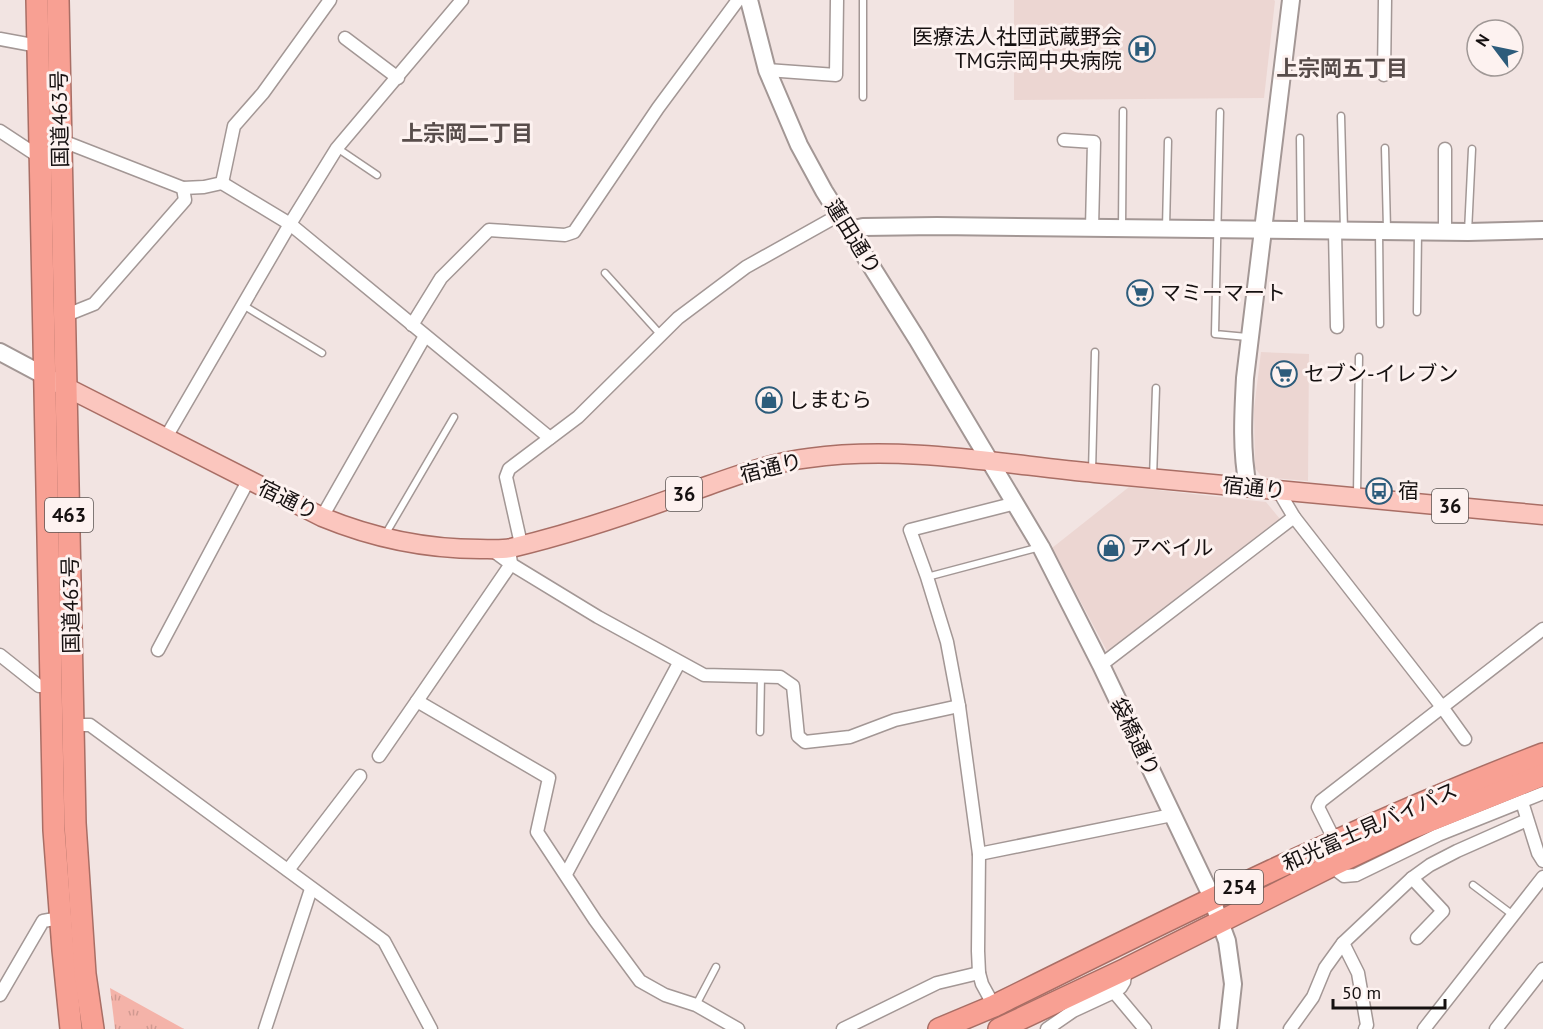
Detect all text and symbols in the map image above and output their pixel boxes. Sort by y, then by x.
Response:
north arrow [1465,18,1525,78]
place label: 医療法人社団武蔵野会 TMG宗岡中央病院 [912,23,1122,74]
text: N [1471,30,1494,50]
hospital icon: 医療法人社団武蔵野会 TMG宗岡中央病院 [1127,34,1157,64]
district label: 上宗岡五丁目 [1276,54,1408,82]
street label: 国道463号 [45,70,74,168]
district label: 上宗岡二丁目 [401,119,533,147]
street label: 蓮田通り [820,194,887,280]
supermarket icon: マミーマート [1125,278,1155,308]
place label: マミーマート [1160,279,1286,306]
supermarket icon: セブン-イレブン [1269,359,1299,389]
place label: セブン-イレブン [1304,360,1459,387]
shop icon: しまむら [754,385,784,415]
place label: しまむら [788,386,872,413]
street label: 宿通り [737,447,805,488]
street label: 宿通り [1221,471,1287,504]
street label: 宿通り [254,474,322,525]
bus stop icon: 宿 [1364,476,1394,506]
road number: 36 [666,477,702,511]
place label: 宿 [1398,477,1419,504]
road number: 36 [1432,489,1468,523]
road number: 463 [45,498,93,532]
shop icon: アベイル [1096,533,1126,563]
place label: アベイル [1130,534,1214,561]
street label: 国道463号 [56,556,85,654]
street label: 袋橋通り [1105,693,1166,780]
street label: 和光富士見バイパス [1278,776,1461,877]
road number: 254 [1215,870,1263,904]
scale bar [1333,972,1446,1010]
text: 50 m [1342,981,1381,1004]

